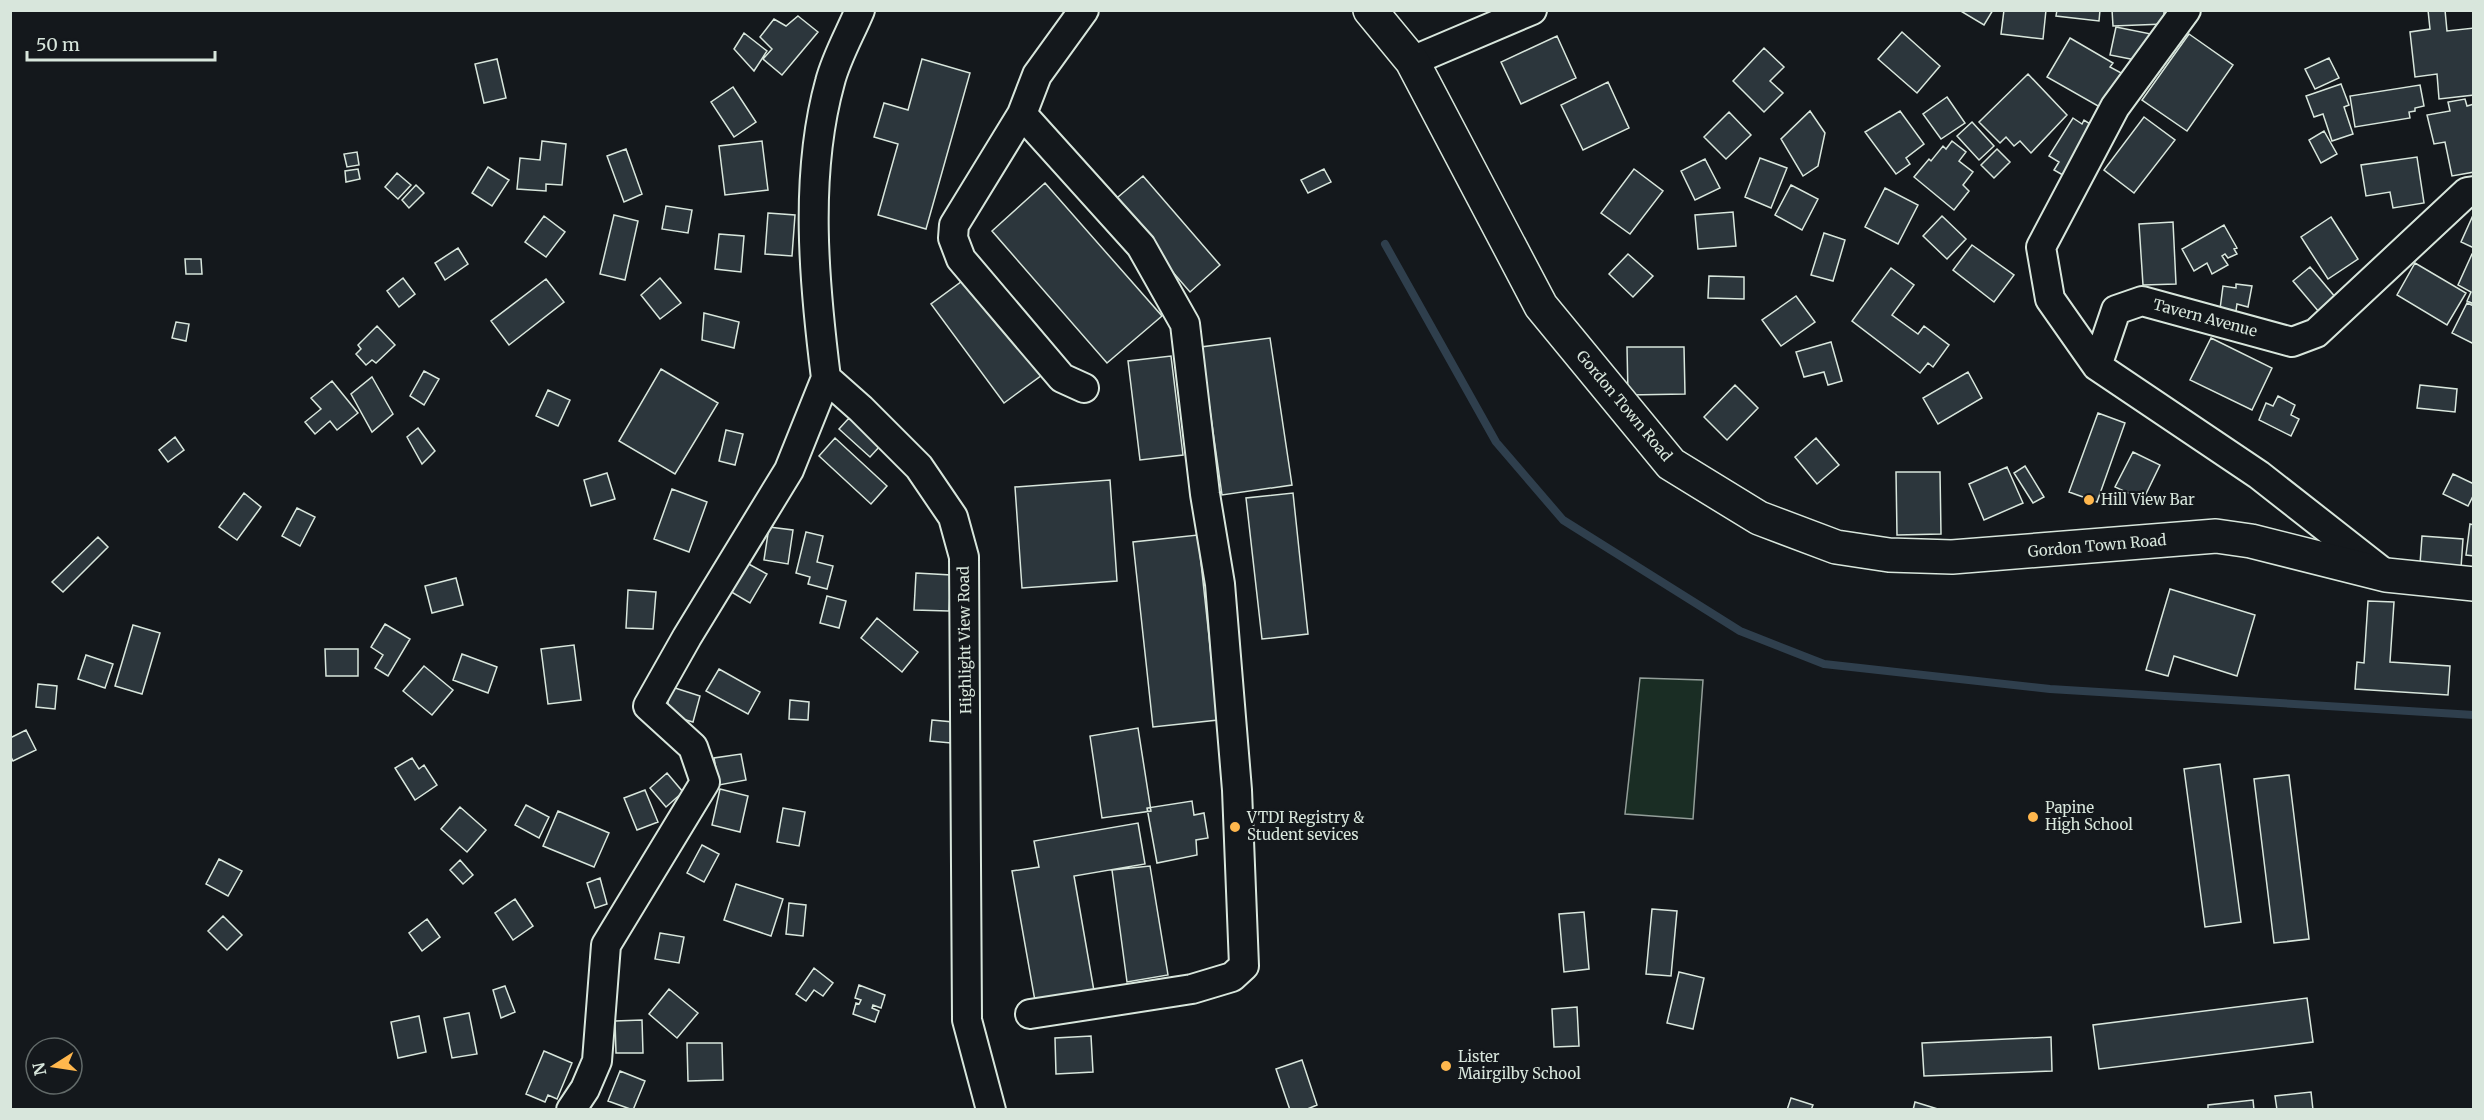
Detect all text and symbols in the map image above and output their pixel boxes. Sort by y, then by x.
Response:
scale bar [27,24,214,62]
text: 50 m [36,33,80,56]
street label: Tavern Avenue [2151,294,2259,341]
street label: Gordon Town Road [1572,346,1676,465]
place label: Hill View Bar [2101,490,2195,509]
marker: Hill View Bar [2082,493,2096,507]
street label: Gordon Town Road [2027,530,2167,561]
street label: Highlight View Road [954,566,975,714]
place label: Papine High School [2045,798,2133,834]
place label: VTDI Registry & Student sevices [1246,808,1365,844]
marker: Papine High School [2026,810,2040,824]
marker: VTDI Registry & Student sevices [1228,820,1242,834]
north arrow [24,1036,84,1096]
place label: Lister Mairgilby School [1458,1047,1581,1083]
marker: Lister Mairgilby School [1439,1059,1453,1073]
text: N [28,1061,50,1077]

